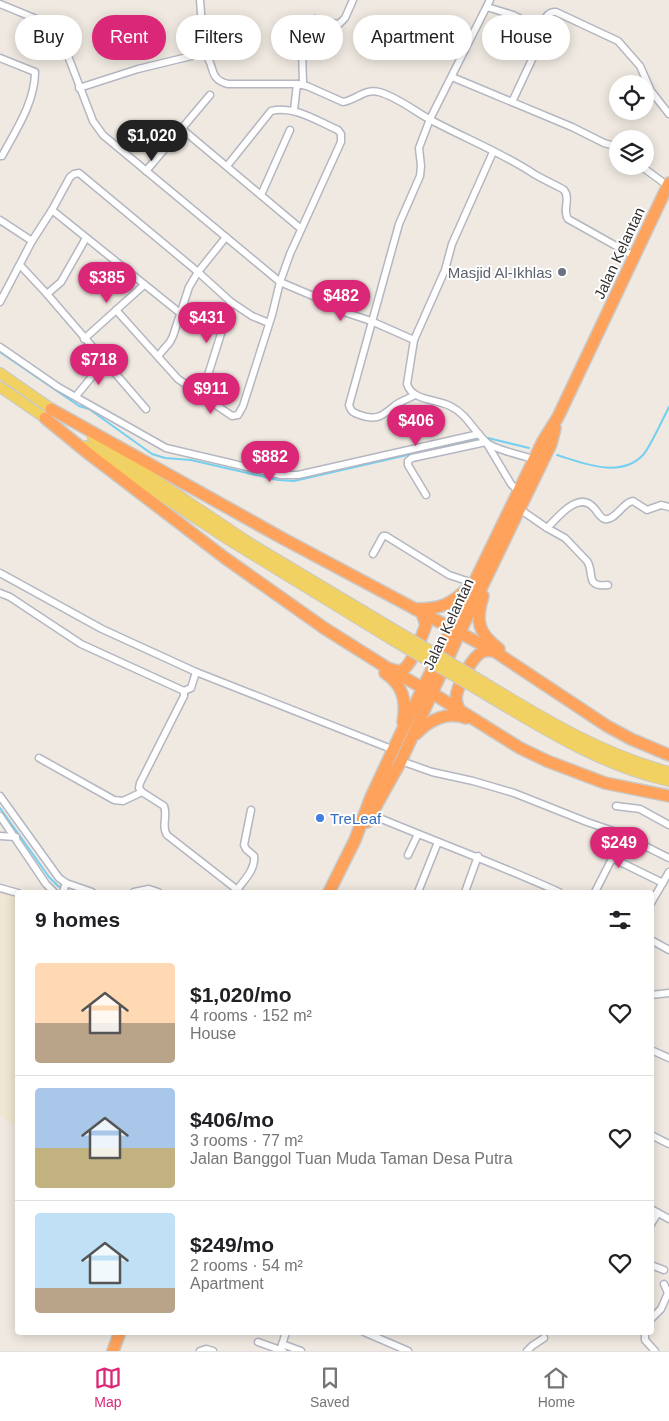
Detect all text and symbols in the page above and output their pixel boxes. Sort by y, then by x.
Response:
chip: Buy [15,15,82,60]
chip: Rent [92,15,166,60]
chip: Filters [176,15,261,60]
chip: New [271,15,343,60]
chip: Apartment [353,15,472,60]
chip: House [482,15,570,60]
map controls [609,75,654,175]
button: locate [609,75,654,120]
pin: $1,020 [111,120,193,162]
text: $1,020 [128,127,176,144]
button: layers [609,130,654,175]
street label: Jalan Kelantan [590,204,648,302]
pin: $385 [77,262,137,304]
place label: Masjid Al-Ikhlas [448,264,552,281]
marker: Masjid Al-Ikhlas [556,266,568,278]
text: $385 [89,269,125,286]
pin: $482 [311,280,371,322]
text: $482 [323,287,359,304]
pin: $431 [177,302,237,344]
text: $431 [189,309,225,326]
pin: $718 [69,344,129,386]
text: $718 [81,351,117,368]
pin: $911 [181,372,241,415]
text: $911 [194,380,228,397]
pin: $406 [386,404,446,447]
text: $406 [398,412,434,429]
pin: $882 [240,440,300,483]
text: $882 [252,448,288,465]
street label: Jalan Kelantan [419,575,477,673]
place label: TreLeaf [330,810,382,827]
marker: TreLeaf [314,812,326,824]
pin: $249 [589,826,649,869]
text: $249 [601,834,637,851]
icon: filters [606,906,634,934]
text: 9 homes [35,908,120,931]
icon: home [75,983,135,1043]
text: $1,020/mo [190,983,292,1006]
icon: heart [606,999,634,1027]
text: 4 rooms · 152 m² [190,1007,312,1024]
text: House [190,1025,236,1042]
icon: home [75,1108,135,1168]
text: $406/mo [190,1108,274,1131]
icon: heart [606,1124,634,1152]
text: 3 rooms · 77 m² [190,1132,303,1149]
text: Jalan Banggol Tuan Muda Taman Desa Putra [190,1150,513,1167]
icon: home [75,1233,135,1293]
text: $249/mo [190,1233,274,1256]
icon: heart [606,1249,634,1277]
text: 2 rooms · 54 m² [190,1257,303,1274]
text: Apartment [190,1275,264,1292]
tab: Map [94,1364,122,1410]
tab: Saved [310,1364,350,1410]
tab: Home [538,1364,575,1410]

